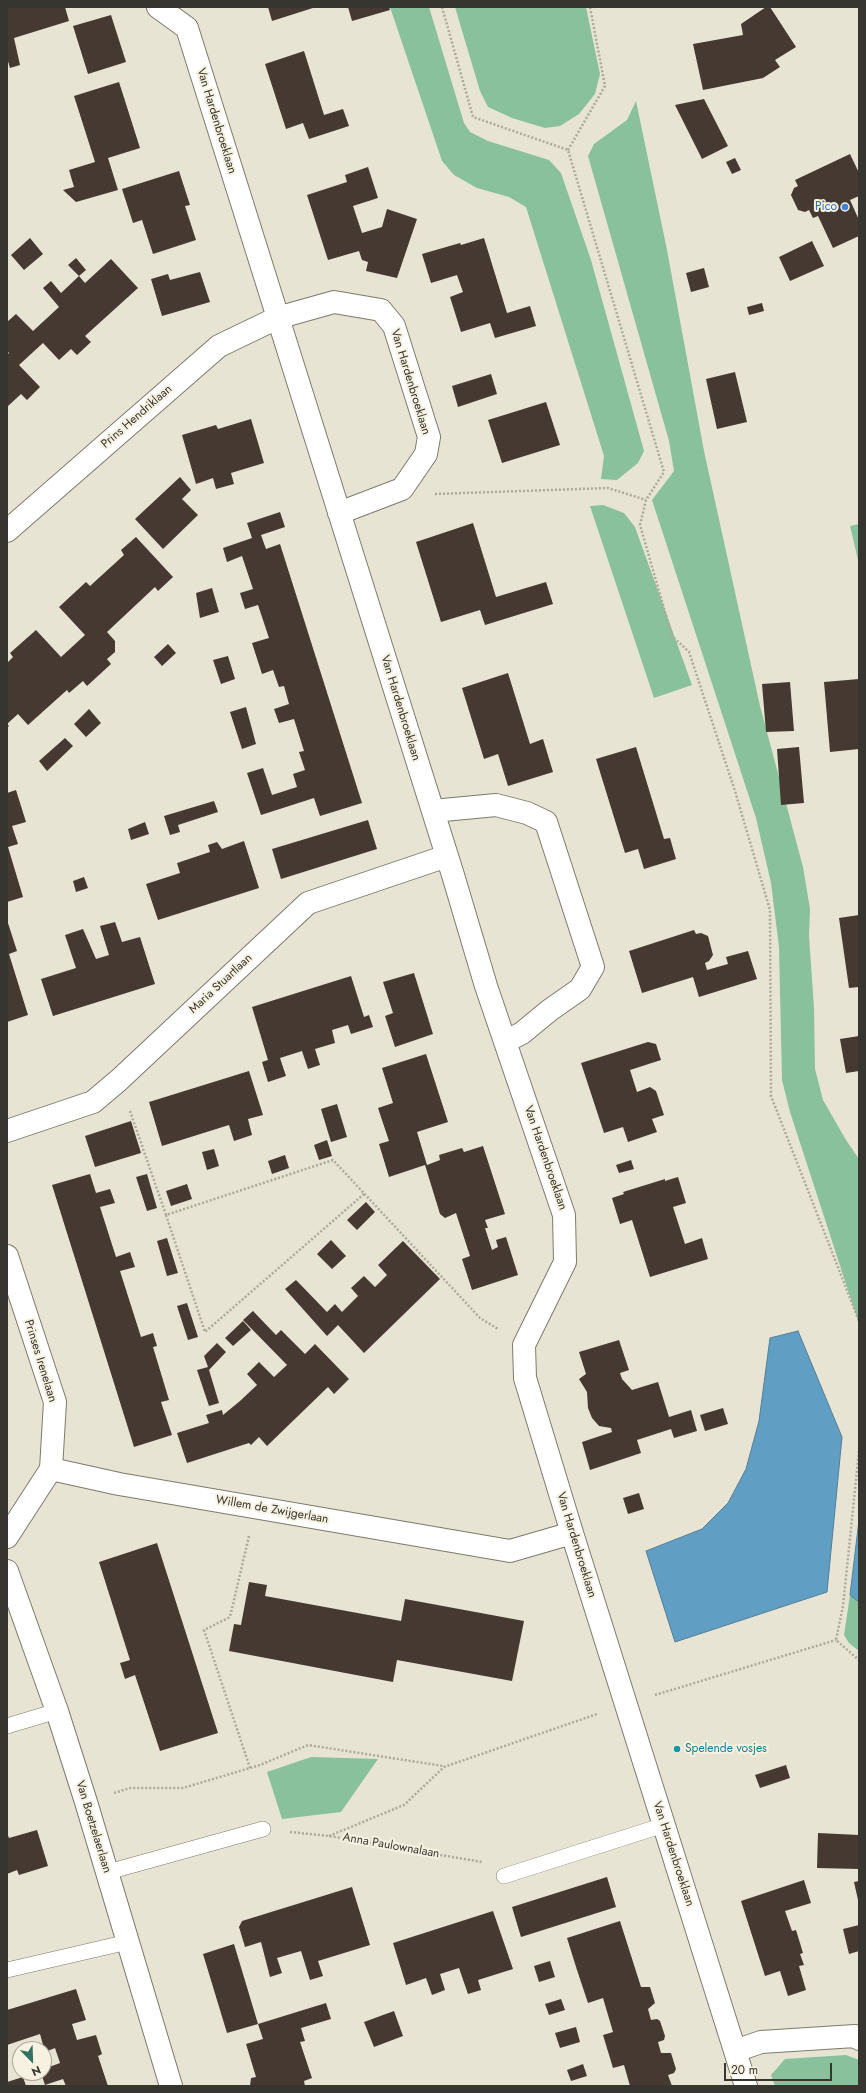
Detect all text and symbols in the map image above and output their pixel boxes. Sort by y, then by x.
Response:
street label: Van Hardenbroeklaan [193,67,239,175]
place label: Pico [815,200,837,214]
marker: Pico [840,202,850,212]
street label: Van Hardenbroeklaan [387,328,433,436]
street label: Prins Hendriklaan [99,382,175,452]
street label: Van Hardenbroeklaan [377,654,423,762]
street label: Maria Stuartlaan [186,951,256,1017]
street label: Van Hardenbroeklaan [520,1104,570,1212]
street label: Prinses Irenelaan [21,1318,59,1404]
street label: Van Hardenbroeklaan [553,1491,599,1599]
street label: Willem de Zwijgerlaan [214,1493,330,1527]
place label: Spelende vosjes [685,1742,767,1756]
marker: Spelende vosjes [672,1744,682,1754]
street label: Van Boetzelaerlaan [72,1779,114,1875]
street label: Van Hardenbroeklaan [649,1800,697,1908]
street label: Anna Paulownalaan [341,1830,441,1862]
north arrow [12,2041,52,2081]
scale bar [726,2055,834,2081]
text: 20 m [731,2061,758,2079]
text: N [29,2062,43,2080]

